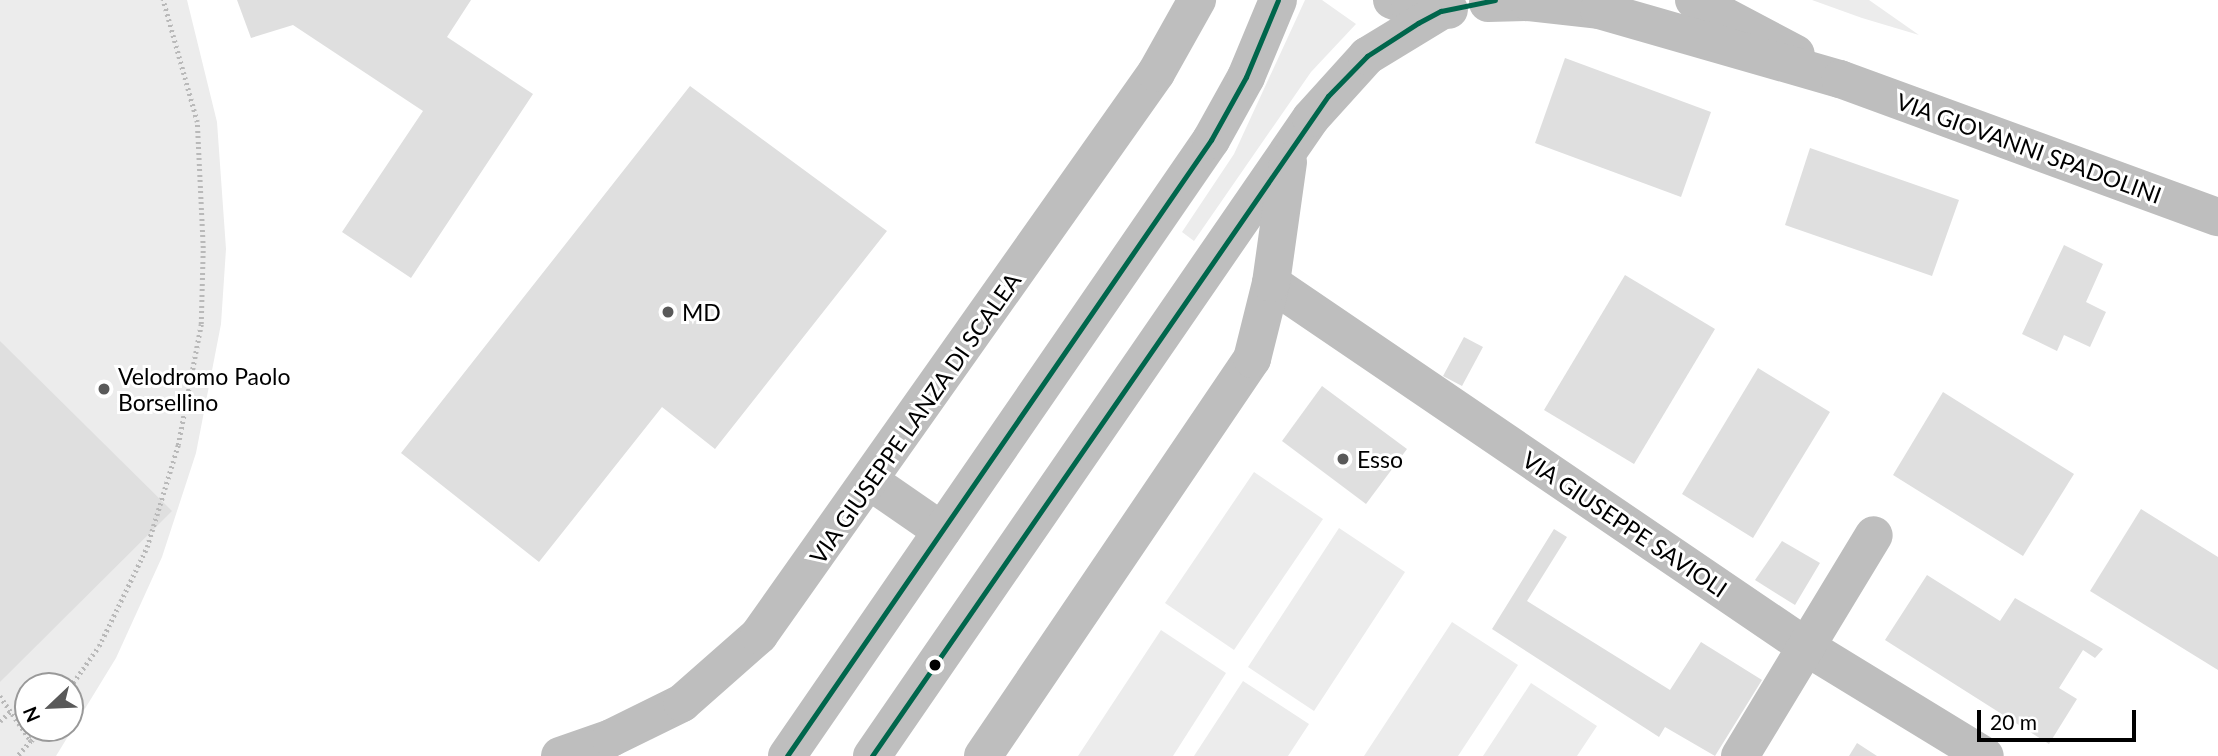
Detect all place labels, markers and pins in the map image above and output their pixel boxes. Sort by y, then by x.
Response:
place label: MD [682,298,721,326]
marker: MD [660,304,676,320]
place label: Velodromo Paolo Borsellino [118,362,291,416]
marker: Velodromo Paolo Borsellino [96,381,112,397]
place label: Esso [1357,445,1403,473]
marker: Esso [1335,451,1351,467]
unlabelled marker [928,658,942,672]

